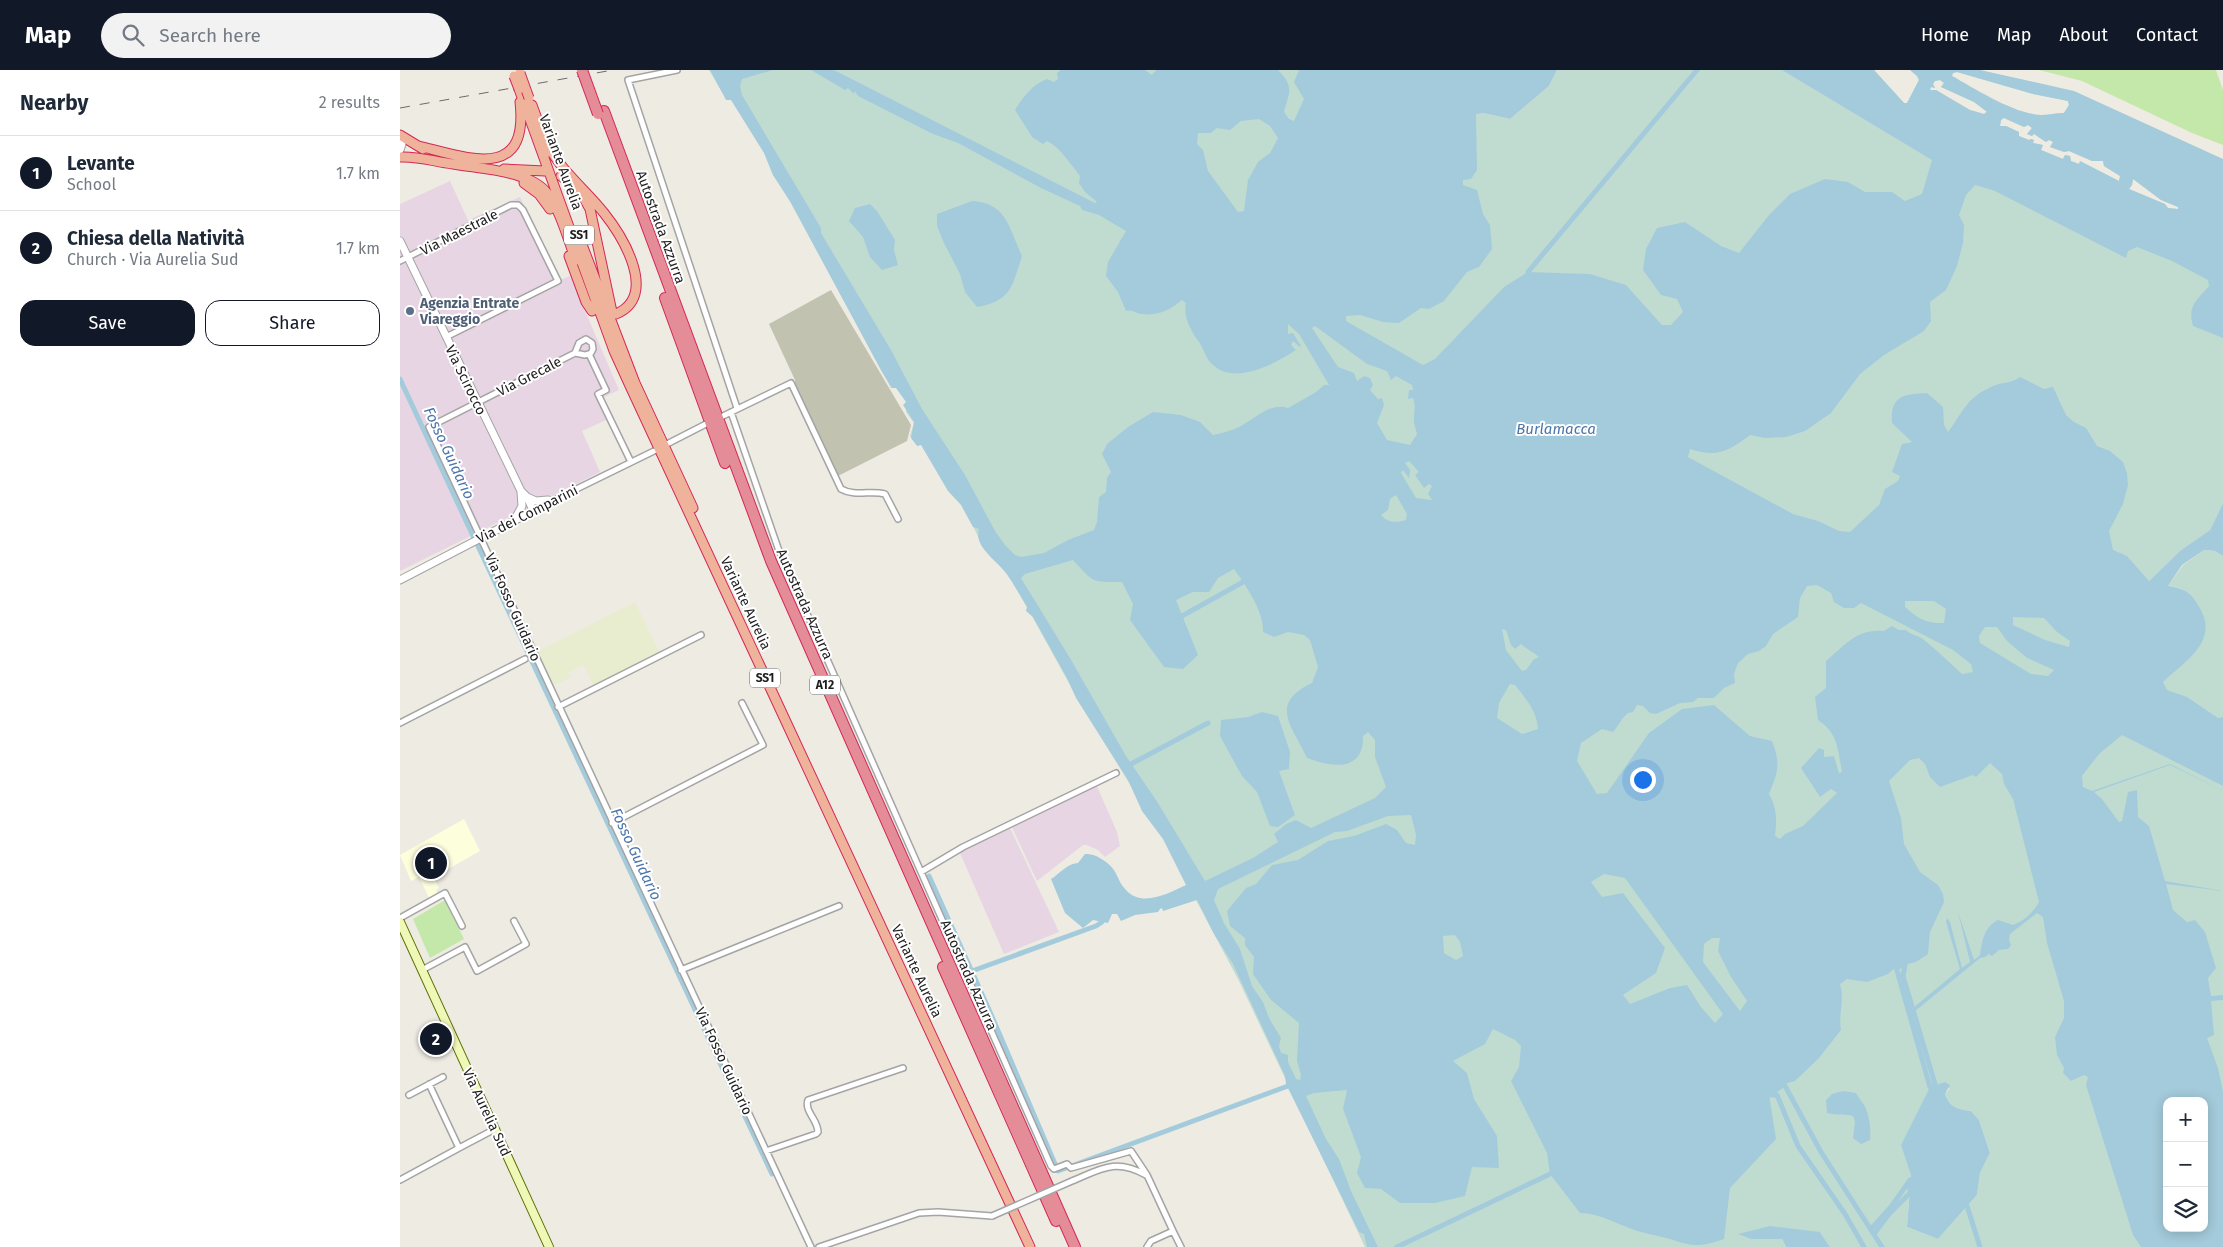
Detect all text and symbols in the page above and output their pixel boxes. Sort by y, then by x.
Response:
search box [101,13,451,58]
text: Map [25,21,71,49]
icon: search [119,21,147,49]
text: Search here [159,24,261,47]
text: Home [1921,24,1969,46]
text: Map [1997,24,2031,46]
text: About [2059,24,2108,46]
text: Contact [2136,24,2198,46]
text: Nearby [20,90,88,116]
text: 2 results [319,93,380,112]
street label: Variante Aurelia [535,112,586,212]
text: Levante [67,152,135,175]
text: 1 [32,164,40,183]
text: 1.7 km [336,164,380,183]
street label: Autostrada Azzurra [632,168,689,286]
text: School [67,175,116,194]
street label: Via Maestrale [418,206,501,259]
road number: SS1 [564,226,594,244]
text: Chiesa della Natività [67,227,245,250]
text: 2 [32,239,40,258]
text: 1.7 km [336,239,380,258]
text: Church · Via Aurelia Sud [67,250,239,269]
place label: Agenzia Entrate Viareggio [419,295,519,328]
button: Save [20,300,195,346]
button: Share [205,300,380,346]
marker: Agenzia Entrate Viareggio [404,305,416,317]
street label: Via Scirocco [441,343,490,418]
street label: Via Grecale [494,353,564,400]
water label: Fosso Guidario [420,404,478,502]
water label: Burlamacca [1516,420,1596,438]
street label: Via dei Comparini [474,482,581,547]
street label: Autostrada Azzurra [773,546,837,662]
street label: Via Fosso Guidario [481,550,544,664]
street label: Variante Aurelia [717,554,775,652]
road number: SS1 [750,668,780,688]
road number: A12 [810,676,840,694]
your location [1630,767,1656,793]
water label: Fosso Guidario [607,805,665,903]
pin: 1 [415,844,447,882]
street label: Autostrada Azzurra [937,917,1001,1033]
street label: Variante Aurelia [888,922,946,1020]
street label: Via Fosso Guidario [691,1005,756,1118]
pin: 2 [420,1020,452,1058]
street label: Via Aurelia Sud [459,1065,514,1159]
map controls [2163,1097,2208,1232]
button: + [2163,1097,2208,1142]
button: − [2163,1142,2208,1187]
button: layers [2163,1187,2208,1232]

